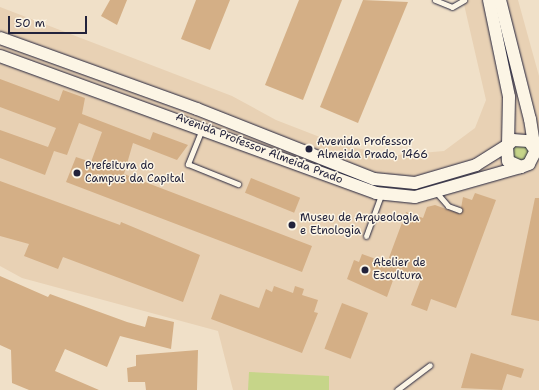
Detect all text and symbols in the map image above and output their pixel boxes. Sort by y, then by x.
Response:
scale bar [10,8,89,34]
text: 50 m [15,15,45,31]
street label: Avenida Professor Almeida Prado [174,111,344,187]
place label: Avenida Professor Almeida Prado, 1466 [317,136,428,162]
marker: Avenida Professor Almeida Prado, 1466 [304,144,314,154]
place label: Prefeitura do Campus da Capital [85,160,184,186]
marker: Prefeitura do Campus da Capital [72,168,82,178]
place label: Museu de Arqueologia e Etnologia [300,212,419,238]
marker: Museu de Arqueologia e Etnologia [287,220,297,230]
place label: Atelier de Escultura [373,257,426,283]
marker: Atelier de Escultura [360,265,370,275]

